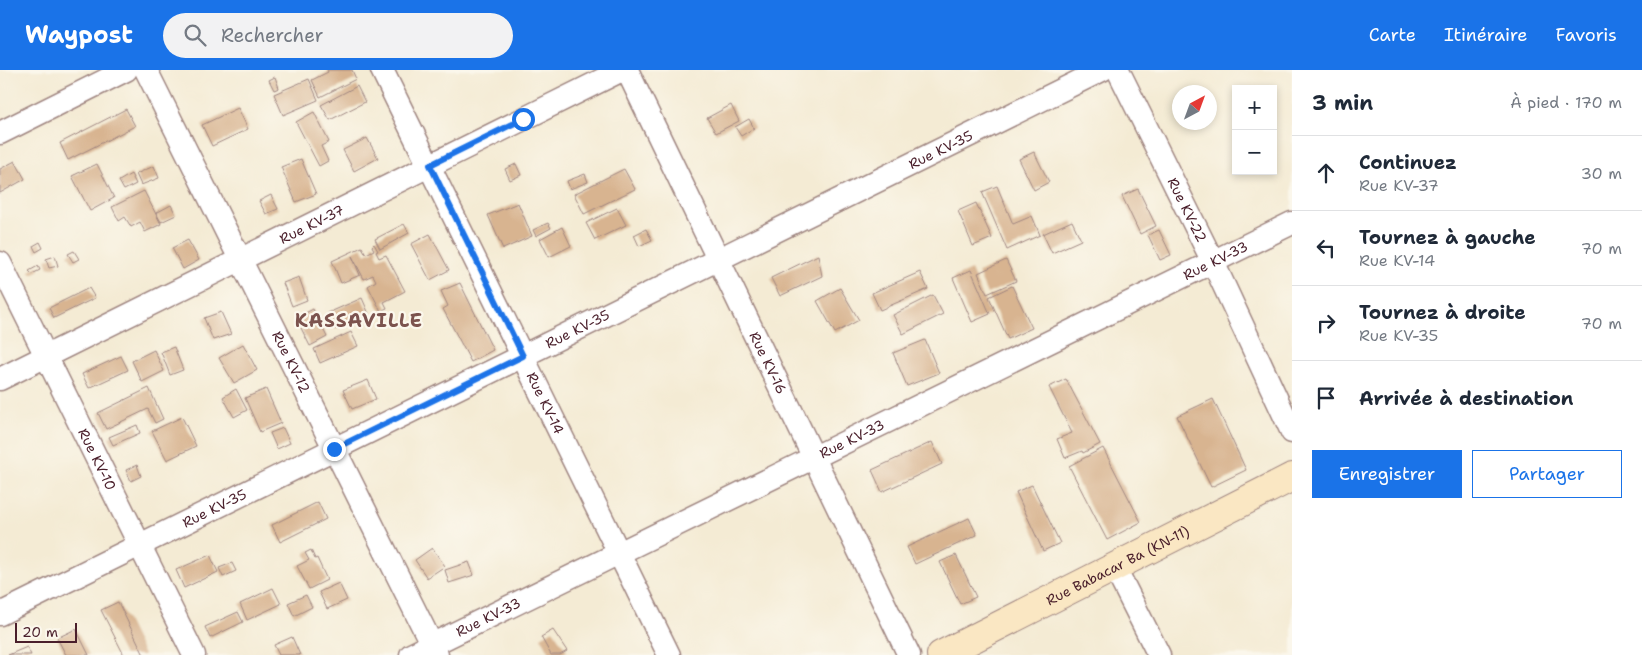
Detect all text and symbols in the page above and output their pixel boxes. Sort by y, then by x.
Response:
search box [163,13,513,58]
text: Waypost [25,19,133,51]
icon: search [181,21,209,49]
text: Rechercher [221,23,323,48]
text: Carte [1369,23,1416,47]
text: Itinéraire [1444,23,1528,47]
text: Favoris [1556,23,1617,47]
north arrow [1172,85,1217,130]
map controls [1232,85,1277,175]
button: + [1232,85,1277,130]
text: 3 min [1312,89,1373,117]
text: À pied · 170 m [1510,92,1622,113]
route start [512,108,535,131]
street label: Rue KV-35 [906,126,976,173]
button: − [1232,130,1277,175]
text: Continuez [1359,150,1457,175]
icon: ahead [1312,159,1340,187]
text: 30 m [1581,163,1622,184]
street label: Rue KV-22 [1164,174,1211,245]
text: Rue KV-37 [1359,175,1439,196]
street label: Rue KV-37 [276,201,347,248]
text: Tournez à gauche [1359,225,1536,250]
icon: left [1312,234,1340,262]
street label: Rue KV-33 [1180,237,1251,284]
text: 70 m [1581,238,1622,259]
text: Rue KV-14 [1359,250,1435,271]
text: Tournez à droite [1359,300,1526,325]
street label: Rue KV-35 [542,306,613,352]
district label: KASSAVILLE [295,308,423,333]
icon: right [1312,309,1340,337]
text: 70 m [1581,313,1622,334]
text: Rue KV-35 [1359,325,1438,346]
street label: Rue KV-12 [268,328,314,396]
street label: Rue KV-16 [745,329,791,397]
street label: Rue KV-14 [523,369,568,437]
icon: arrive [1312,384,1340,412]
text: Arrivée à destination [1359,386,1573,411]
street label: Rue KV-33 [816,415,887,462]
street label: Rue KV-10 [74,425,120,493]
route end [323,438,346,461]
button: Enregistrer [1312,450,1462,498]
button: Partager [1472,450,1622,498]
street label: Rue KV-35 [179,485,249,532]
street label: Rue Babacar Ba (KN-11) [1043,522,1192,609]
street label: Rue KV-33 [453,594,524,641]
scale bar [15,620,78,643]
text: 20 m [22,623,58,641]

